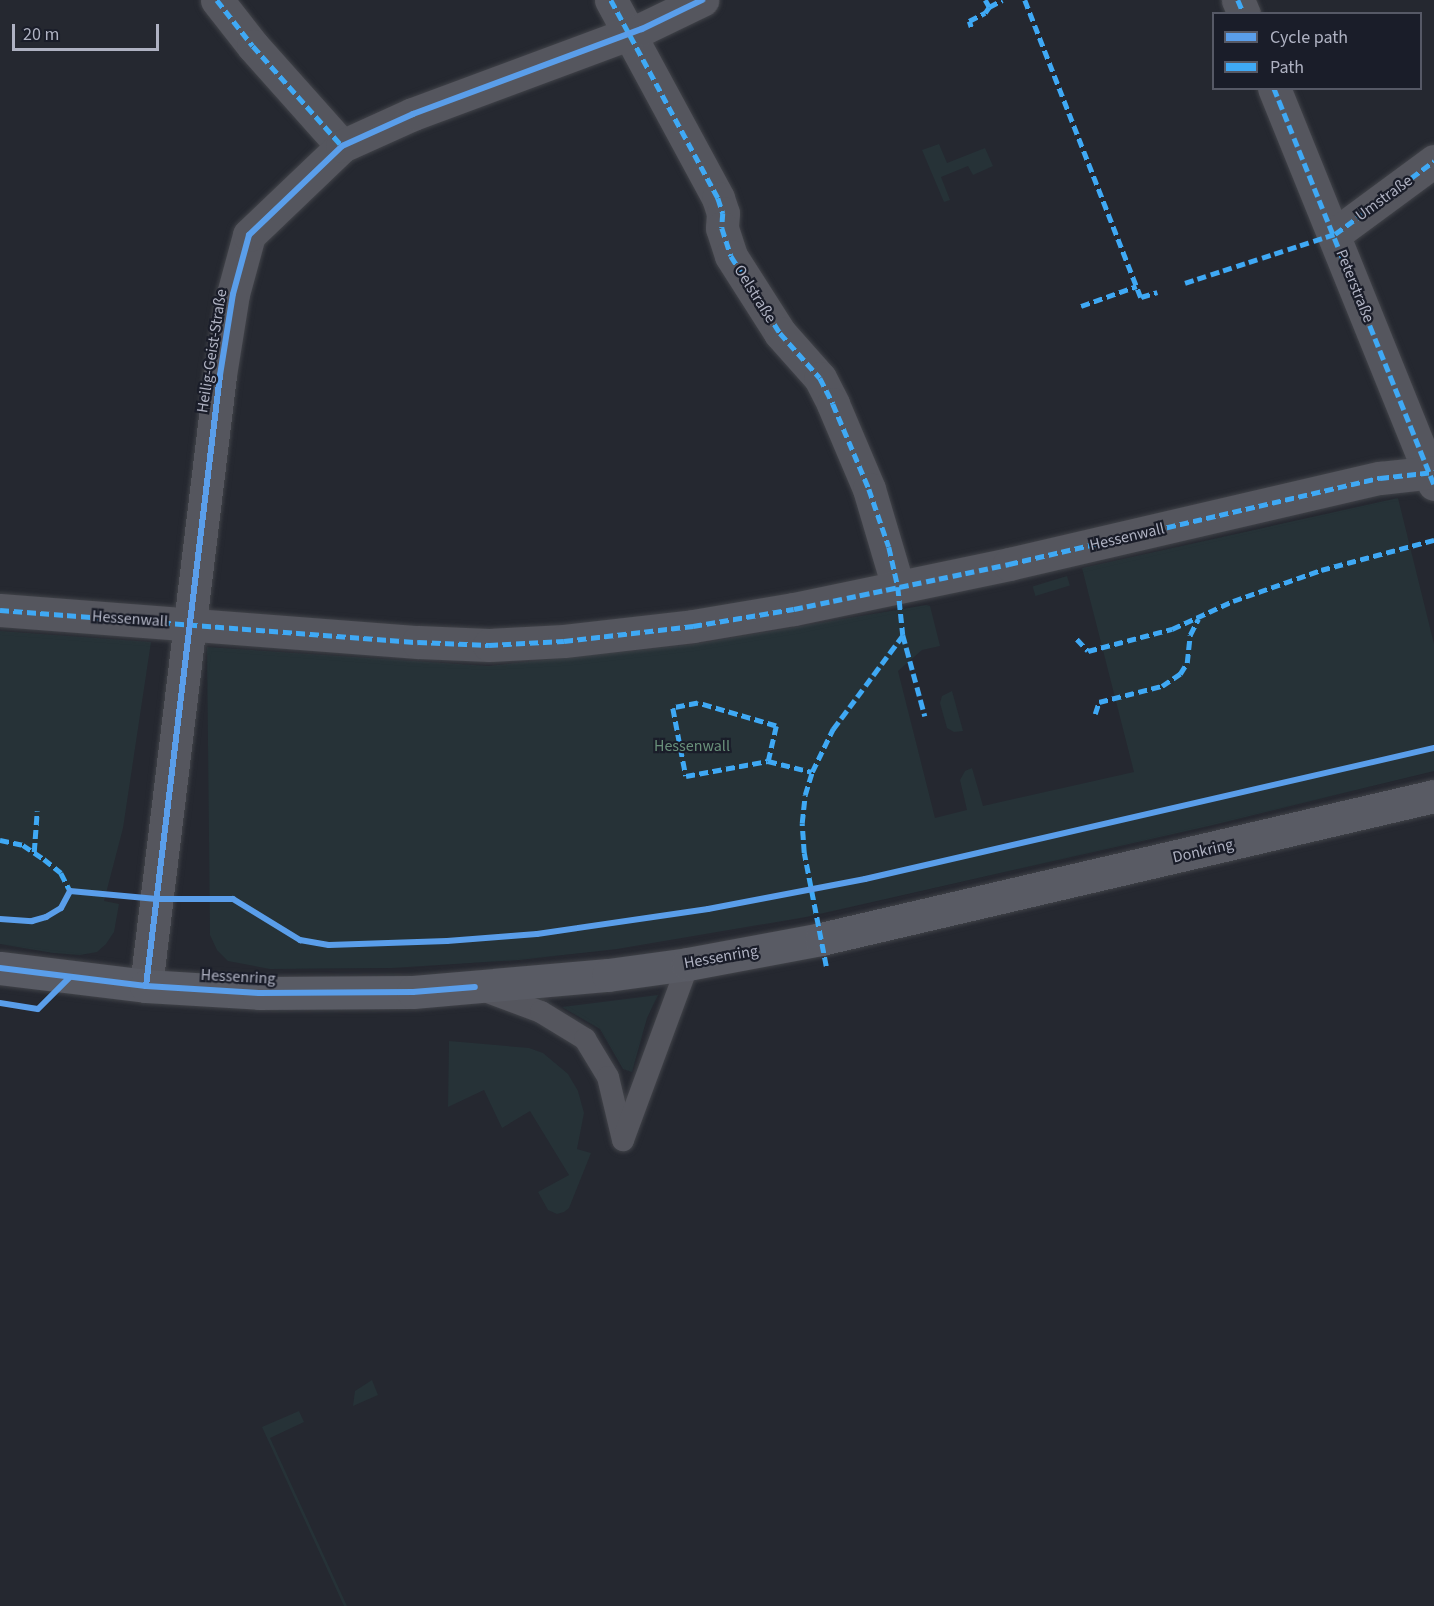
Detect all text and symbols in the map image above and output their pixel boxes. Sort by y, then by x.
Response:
scale bar [15,12,162,50]
legend [1212,12,1422,90]
text: 20 m [23,22,59,47]
text: Cycle path [1270,25,1348,50]
text: Path [1270,55,1304,80]
street label: Umstraße [1352,171,1416,225]
street label: Peterstraße [1332,247,1378,325]
street label: Oelstraße [730,261,780,327]
street label: Heilig-Geist-Straße [193,288,231,414]
street label: Hessenwall [1088,519,1166,555]
street label: Hessenwall [91,607,169,631]
park label: Hessenwall [654,736,730,756]
street label: Donkring [1171,835,1235,867]
street label: Hessenring [683,941,759,973]
street label: Hessenring [200,965,276,989]

